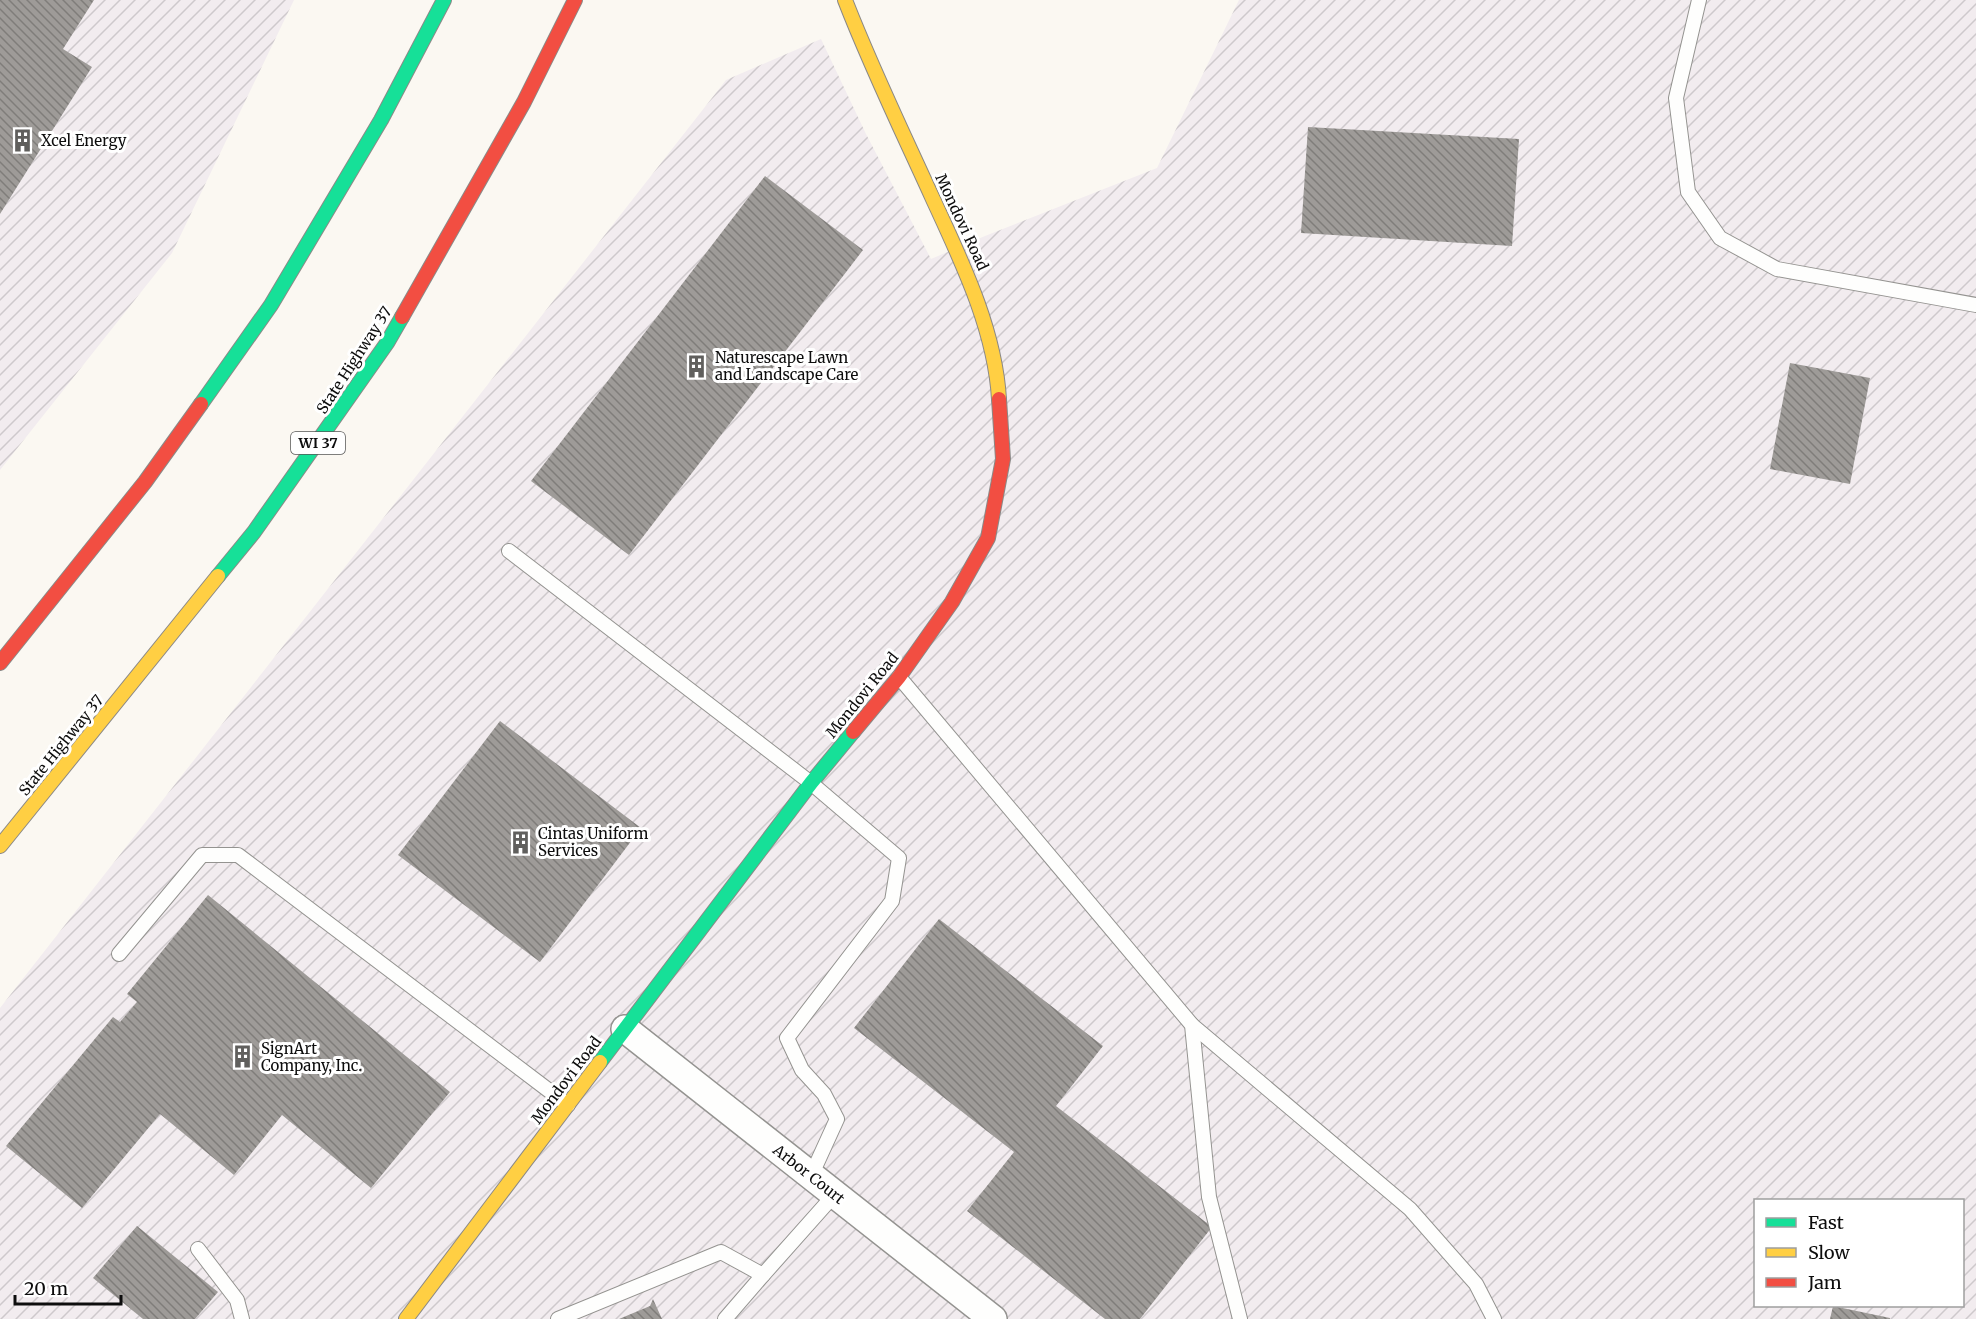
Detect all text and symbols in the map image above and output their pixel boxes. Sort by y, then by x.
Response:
building icon: Xcel Energy [10,127,36,153]
place label: Xcel Energy [41,131,127,150]
street label: Mondovi Road [931,171,993,273]
street label: State Highway 37 [312,302,396,417]
place label: Naturescape Lawn and Landscape Care [715,348,859,384]
building icon: Naturescape Lawn and Landscape Care [684,353,710,379]
road number: WI 37 [291,432,345,454]
street label: Mondovi Road [822,648,902,742]
street label: State Highway 37 [15,690,108,799]
place label: Cintas Uniform Services [538,824,649,860]
building icon: Cintas Uniform Services [507,829,533,855]
street label: Mondovi Road [527,1032,605,1128]
place label: SignArt Company, Inc. [261,1039,362,1075]
building icon: SignArt Company, Inc. [230,1044,256,1070]
street label: Arbor Court [769,1139,849,1208]
legend [1754,1199,1964,1307]
text: Fast [1808,1211,1844,1234]
text: Slow [1808,1241,1851,1264]
scale bar [15,1268,122,1306]
text: Jam [1807,1271,1842,1294]
text: 20 m [24,1277,68,1300]

